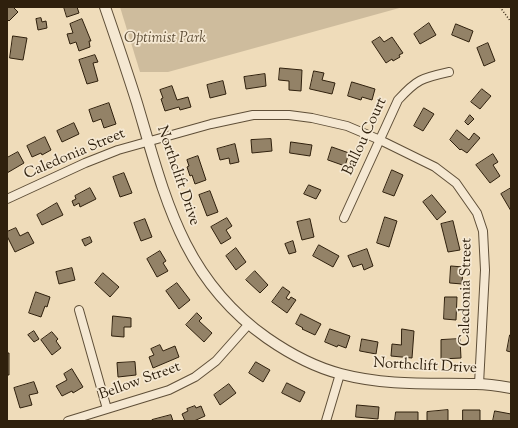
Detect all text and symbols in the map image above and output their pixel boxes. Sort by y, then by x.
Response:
park label: Optimist Park [124,30,206,48]
street label: Ballou Court [340,95,392,179]
street label: Northclift Drive [152,124,202,228]
street label: Caledonia Street [22,126,128,184]
street label: Caledonia Street [457,238,477,346]
street label: Northclift Drive [373,355,477,379]
street label: Bellow Street [97,359,183,405]

